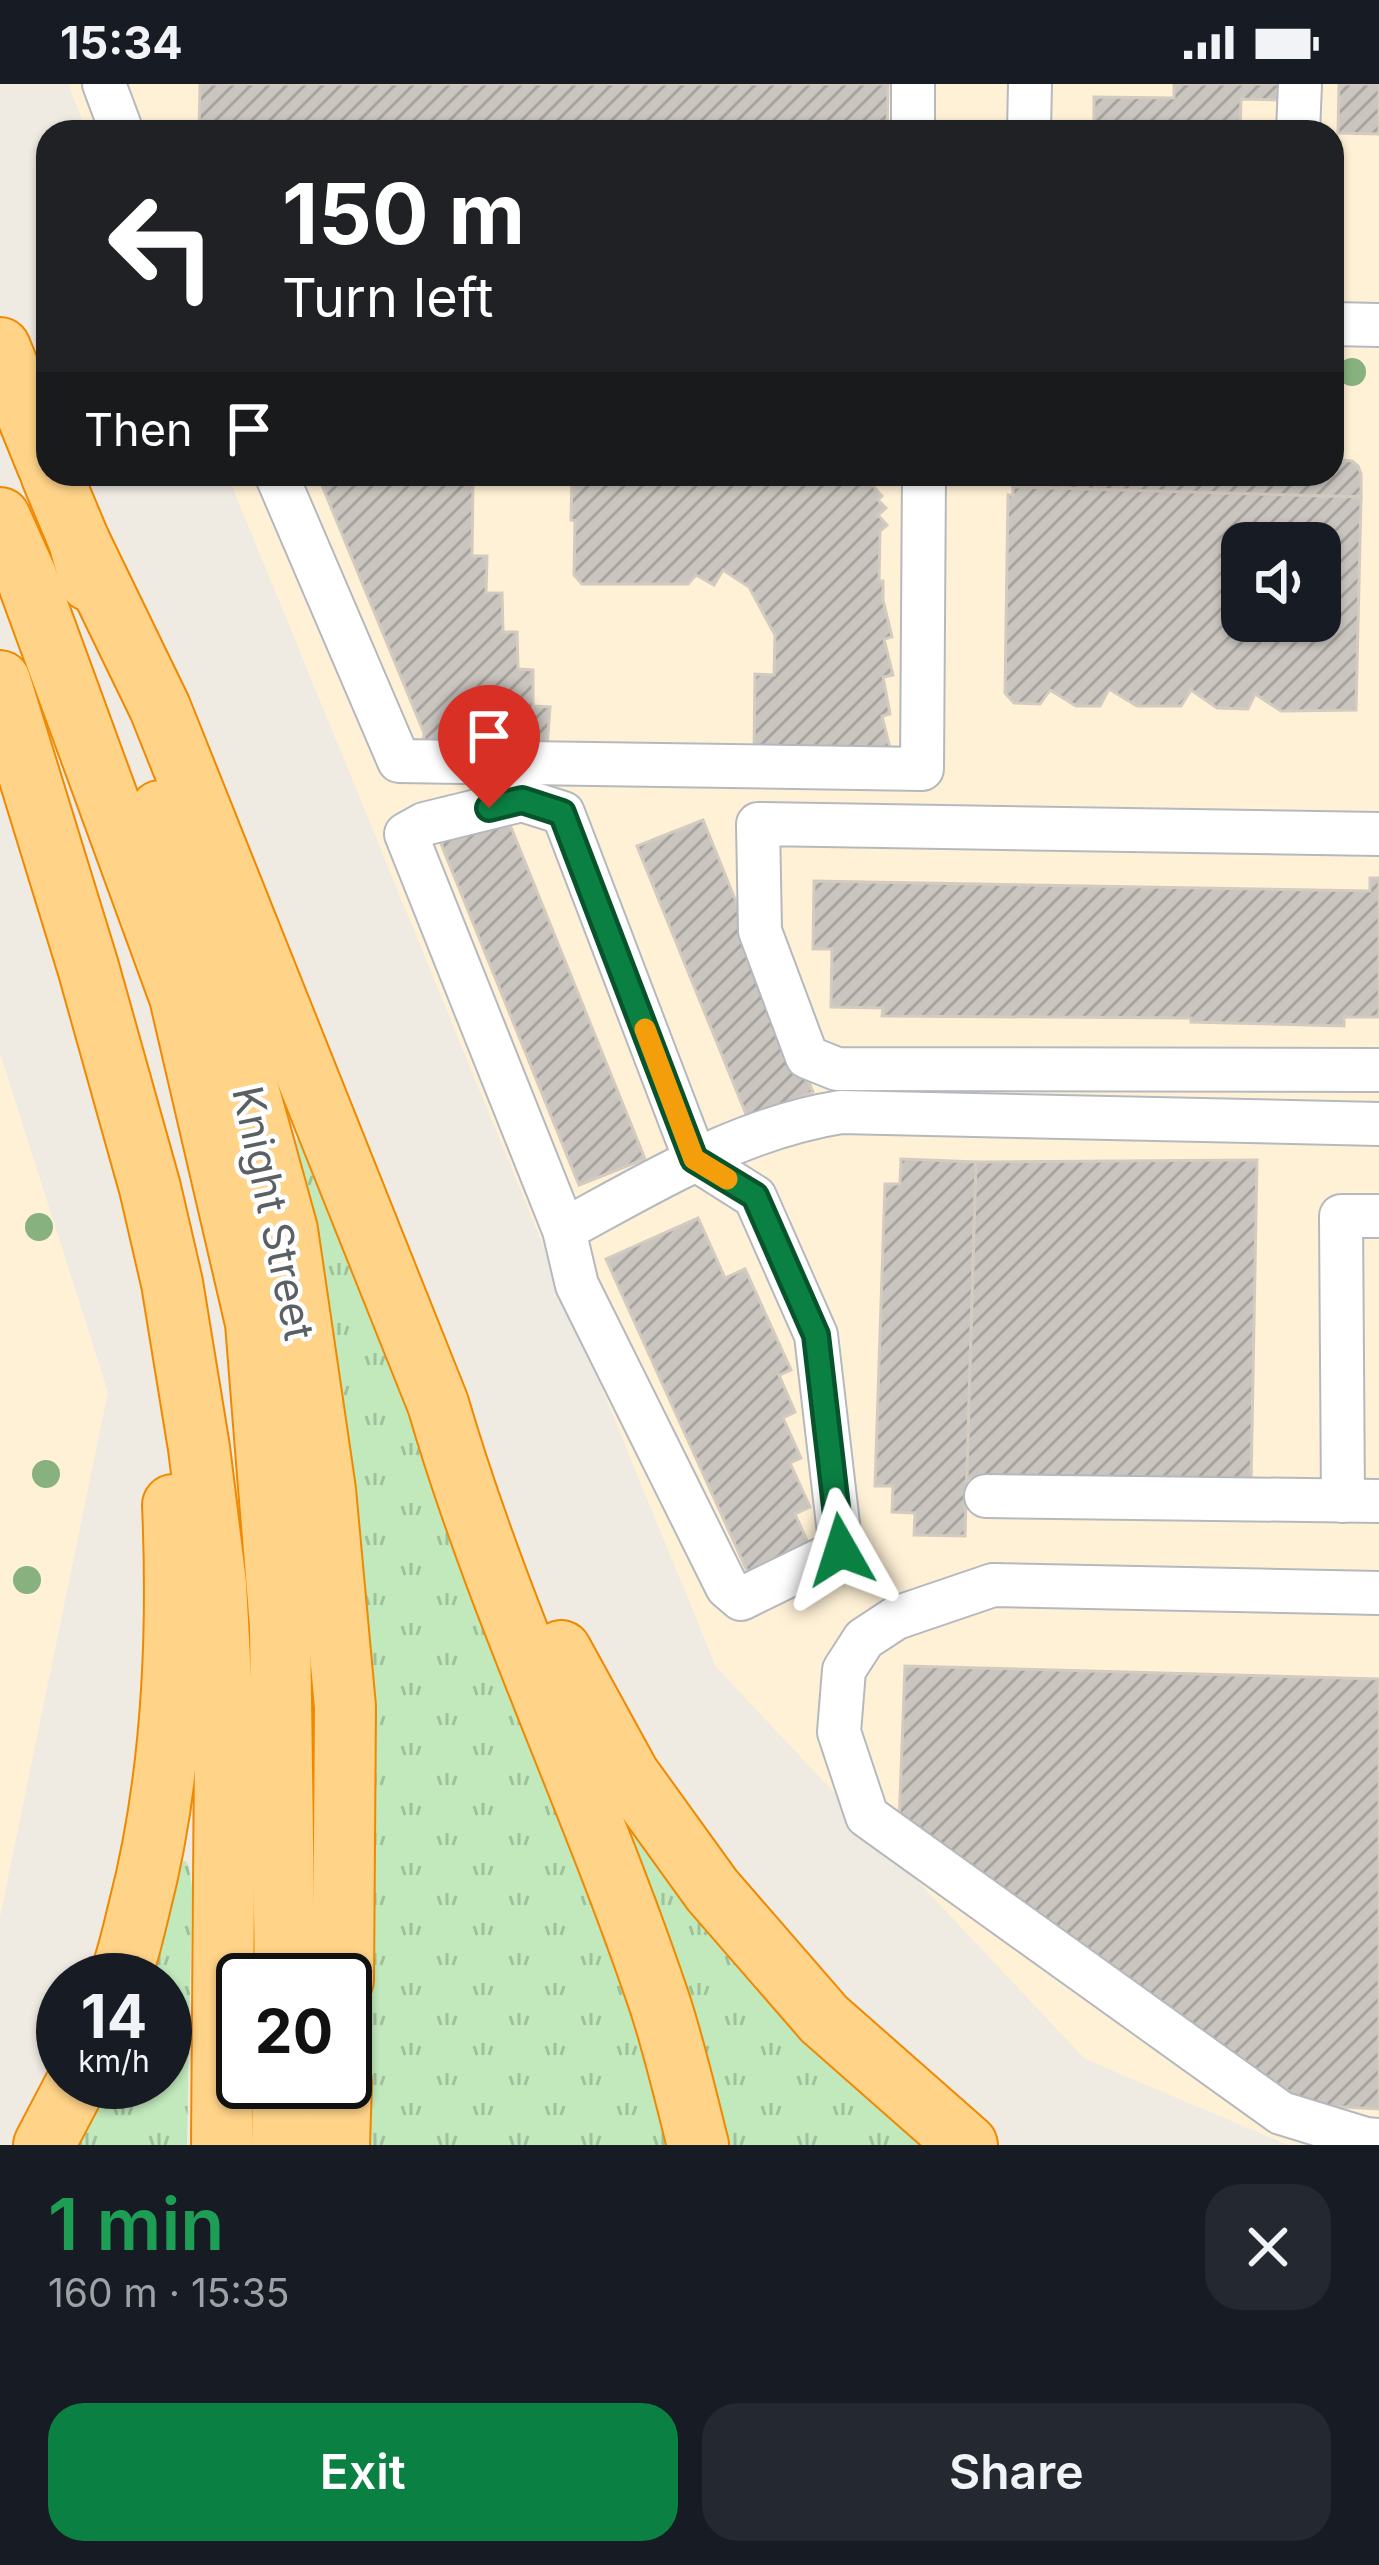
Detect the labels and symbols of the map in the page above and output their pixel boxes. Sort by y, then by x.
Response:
pin [438,685,540,808]
street label: Knight Street [222,1082,326,1344]
position arrow [778,1487,904,1613]
speed limit sign: 20 [216,1953,372,2109]

